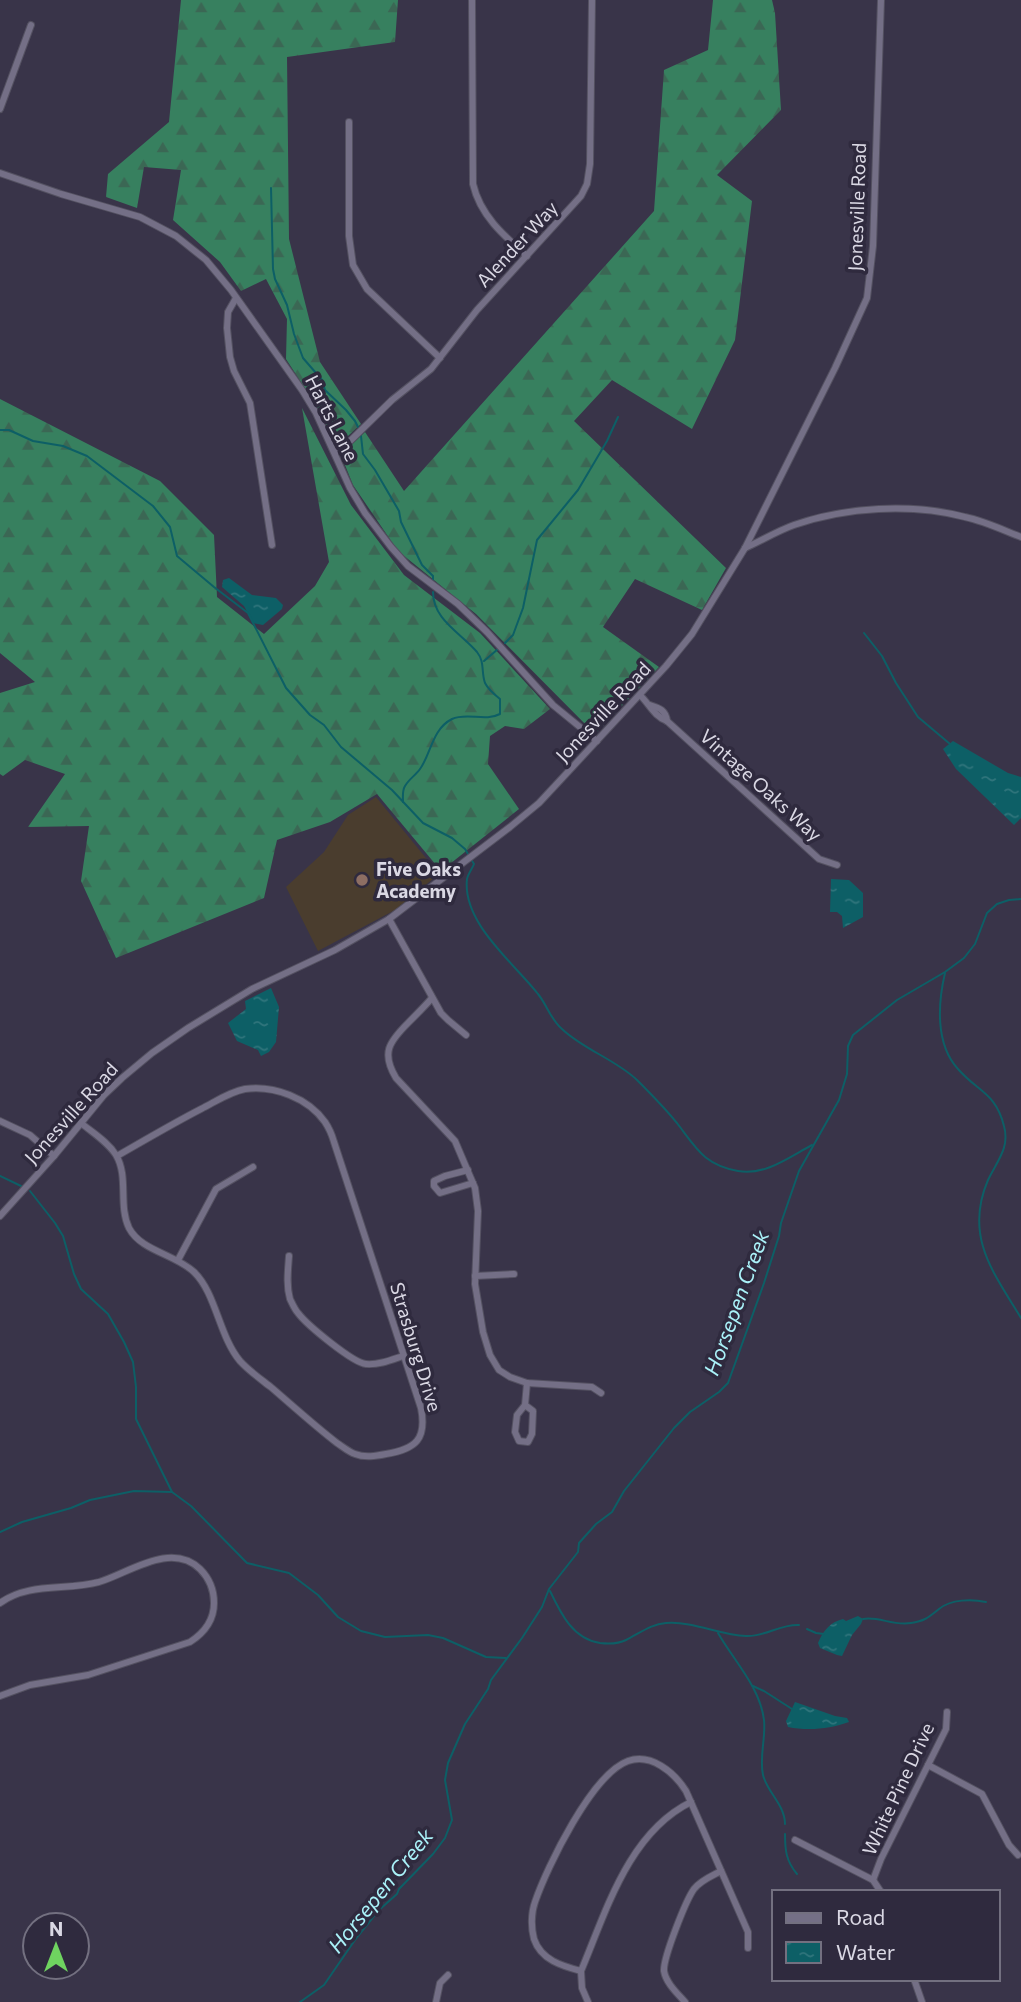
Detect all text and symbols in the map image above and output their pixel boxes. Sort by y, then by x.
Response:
street label: Jonesville Road [843,142,870,272]
street label: Alender Way [471,196,562,291]
street label: Harts Lane [301,371,364,465]
street label: Jonesville Road [550,657,655,767]
street label: Vintage Oaks Way [696,724,827,846]
place label: Five Oaks Academy [376,857,461,902]
marker: Five Oaks Academy [354,872,370,888]
street label: Jonesville Road [19,1057,122,1168]
water label: Horsepen Creek [698,1226,774,1378]
street label: Strasburg Drive [386,1279,447,1414]
street label: White Pine Drive [857,1719,938,1859]
water label: Horsepen Creek [322,1822,438,1957]
legend [772,1890,1000,1981]
text: Road [836,1904,885,1929]
north arrow [21,1911,91,1981]
text: N [49,1917,63,1940]
text: Water [836,1939,895,1964]

